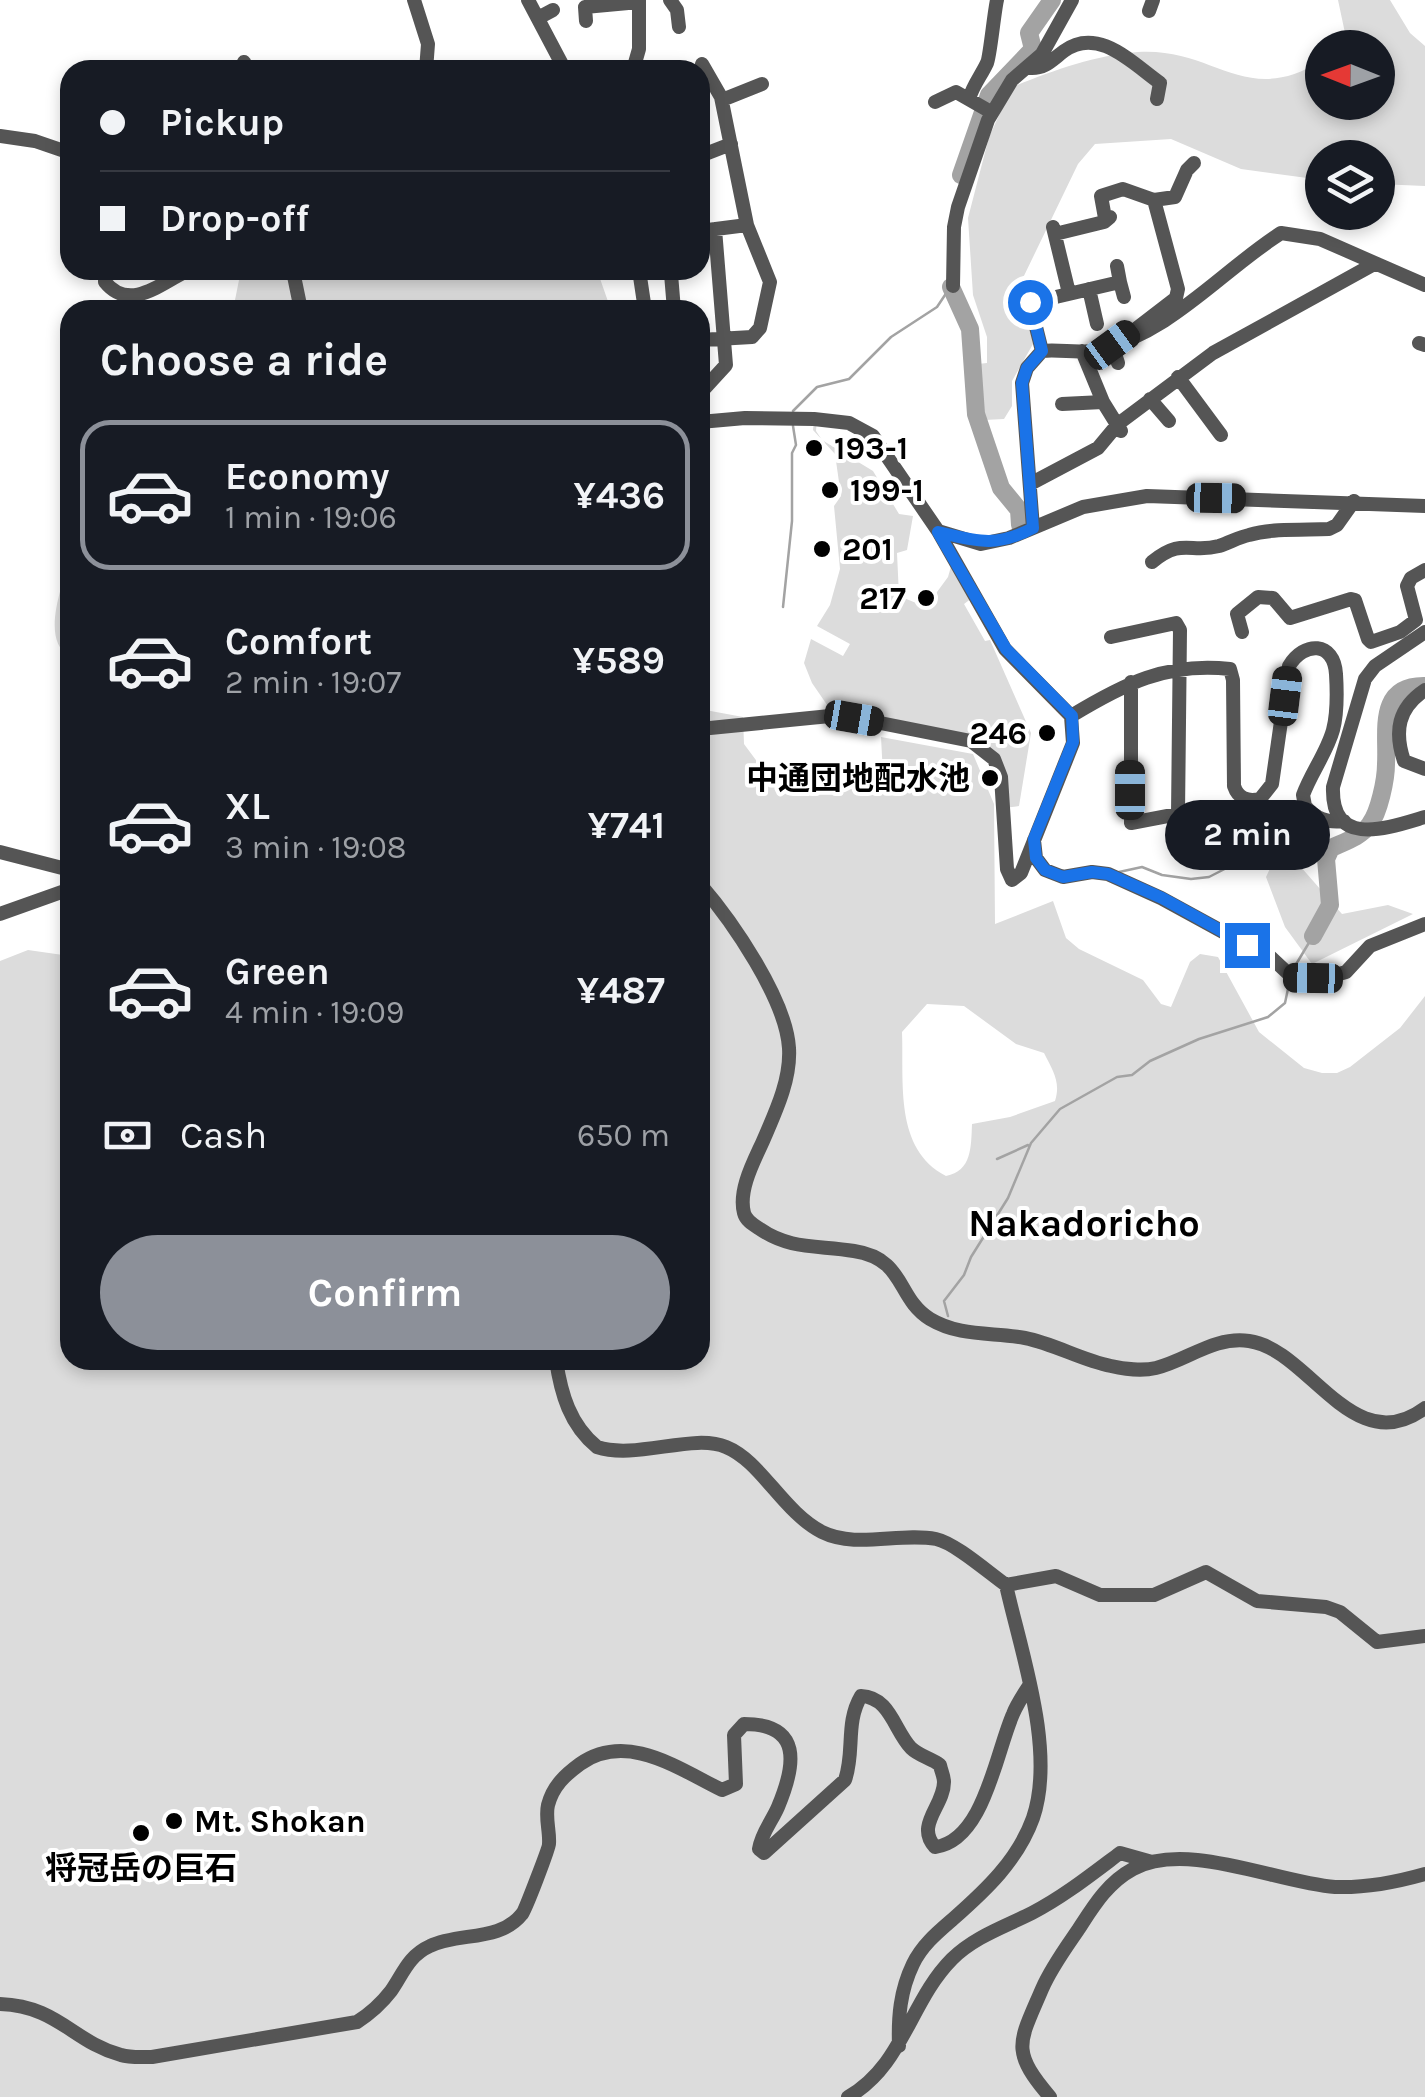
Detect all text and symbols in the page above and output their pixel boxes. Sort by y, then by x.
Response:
north arrow [1305,30,1395,120]
map controls [1305,30,1395,230]
text: Pickup [160,100,284,145]
button: layers [1305,140,1395,230]
text: Drop-off [160,196,309,241]
route start [1008,280,1053,325]
car [1079,315,1145,375]
text: Choose a ride [100,334,388,386]
place label: 193-1 [834,430,908,467]
marker: 193-1 [803,437,825,459]
icon: car [105,450,195,540]
text: Economy [225,454,389,499]
place label: 199-1 [850,472,924,509]
text: ¥436 [573,473,665,518]
marker: 199-1 [819,479,841,501]
car [1186,482,1246,514]
text: 1 min · 19:06 [225,499,397,536]
place label: 201 [842,531,893,568]
marker: 201 [811,538,833,560]
place label: 217 [859,580,906,617]
marker: 217 [915,587,937,609]
icon: car [105,615,195,705]
text: Comfort [225,619,372,664]
text: ¥589 [573,638,665,683]
text: 2 min · 19:07 [225,664,401,701]
car [1266,664,1304,728]
car [822,698,886,738]
place label: 246 [969,715,1027,752]
marker: 246 [1036,722,1058,744]
place label: 中通団地配水池 [746,760,970,797]
car [1115,760,1145,820]
marker: 中通団地配水池 [979,767,1001,789]
icon: car [105,780,195,870]
text: XL [225,784,270,829]
callout: 2 min [1164,800,1330,870]
text: ¥741 [588,803,665,848]
text: 2 min [1203,816,1292,853]
text: 3 min · 19:08 [225,829,406,866]
route end [1225,923,1270,968]
icon: car [105,945,195,1035]
text: Green [225,949,330,994]
car [1283,962,1343,994]
text: ¥487 [577,968,665,1013]
text: 4 min · 19:09 [225,994,404,1031]
icon: cash [100,1108,155,1163]
text: Cash [180,1113,267,1158]
text: 650 m [577,1117,670,1154]
district label: Nakadoricho [968,1201,1200,1246]
button: Confirm [100,1235,670,1350]
place label: Mt. Shokan [194,1803,366,1840]
marker: Mt. Shokan [163,1810,185,1832]
marker: 将冠岳の巨石 [130,1822,152,1844]
place label: 将冠岳の巨石 [45,1850,237,1887]

